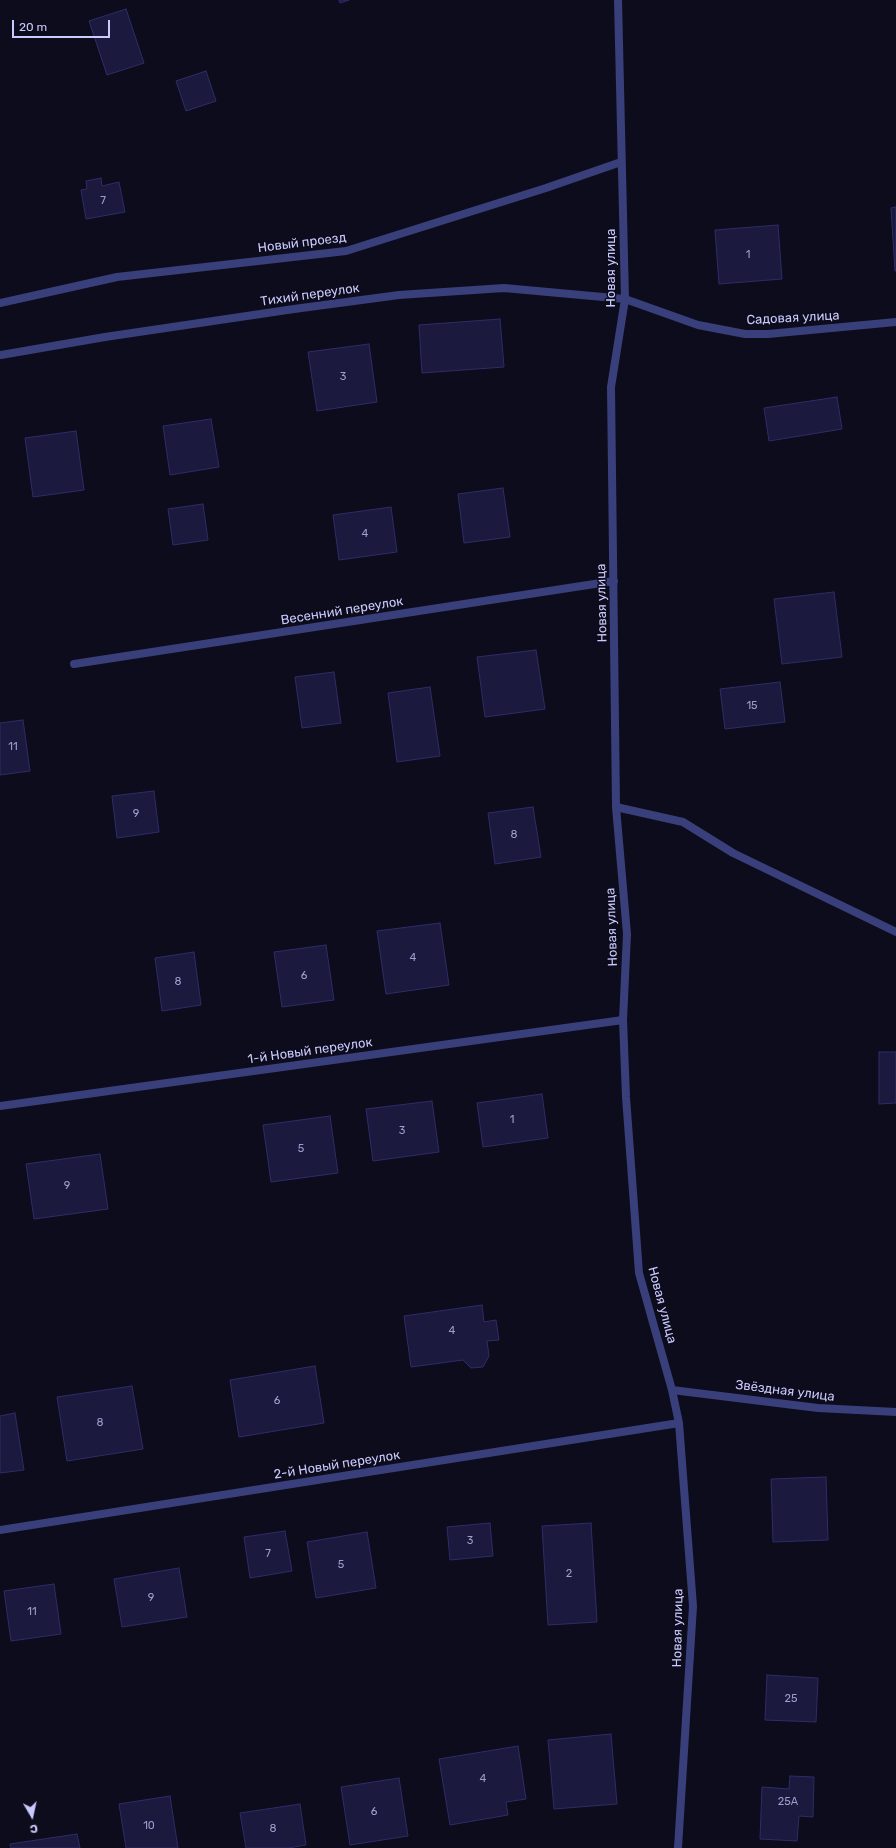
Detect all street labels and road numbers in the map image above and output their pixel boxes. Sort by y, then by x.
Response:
street label: Новая улица [603,229,619,307]
street label: Новый проезд [257,230,347,256]
street label: Тихий переулок [259,280,361,310]
street label: Садовая улица [746,308,840,328]
street label: Новая улица [594,563,610,643]
street label: Весенний переулок [280,594,404,628]
street label: Новая улица [603,887,621,967]
street label: 1-й Новый переулок [247,1035,373,1067]
street label: Новая улица [644,1265,680,1345]
street label: Звёздная улица [734,1377,836,1405]
street label: 2-й Новый переулок [273,1447,401,1483]
street label: Новая улица [670,1588,686,1668]

